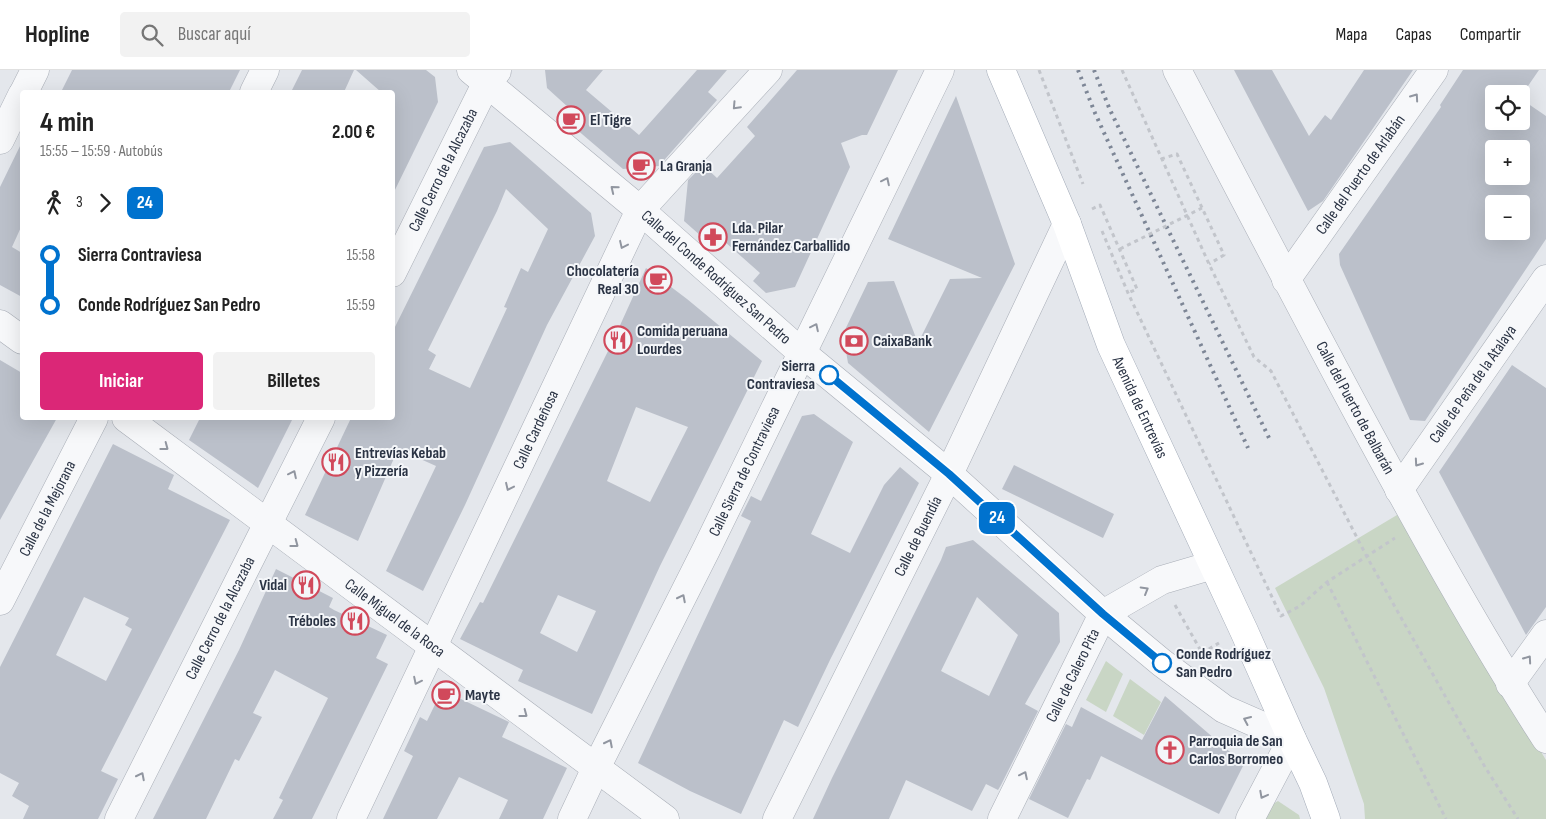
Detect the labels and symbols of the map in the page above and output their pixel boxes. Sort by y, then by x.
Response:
one-way arrow [1409,93,1418,103]
one-way arrow [732,101,741,110]
street label: Calle Cerro de la Alcazaba [405,105,482,235]
cafe icon: El Tigre [556,105,586,135]
place label: El Tigre [590,111,631,130]
street label: Calle del Puerto de Arlabán [1312,111,1409,238]
cafe icon: La Granja [626,151,656,181]
place label: La Granja [660,157,712,176]
one-way arrow [880,177,890,186]
one-way arrow [611,186,620,194]
street label: Calle del Conde Rodríguez San Pedro [637,206,795,348]
place label: Lda. Pilar Fernández Carballido [732,219,850,256]
pharmacy icon: Lda. Pilar Fernández Carballido [698,222,728,252]
one-way arrow [619,240,630,249]
place label: Chocolatería Real 30 [566,262,639,299]
cafe icon: Chocolatería Real 30 [643,265,673,295]
street label: Calle de Peña de la Atalaya [1425,321,1520,447]
place label: Comida peruana Lourdes [637,322,728,359]
one-way arrow [809,323,819,332]
restaurant icon: Comida peruana Lourdes [603,325,633,355]
bank icon: CaixaBank [839,326,869,356]
place label: CaixaBank [873,332,932,351]
street label: Calle del Puerto de Balbarán [1312,338,1399,478]
street label: Avenida de Entrevías [1108,352,1172,462]
place label: Sierra Contraviesa [747,357,815,394]
marker: Sierra Contraviesa [819,365,839,385]
street label: Calle Cardeñosa [509,387,563,472]
street label: Calle Sierra de Contraviesa [705,403,784,539]
one-way arrow [159,441,168,449]
place label: Entrevías Kebab y Pizzería [355,444,446,481]
restaurant icon: Entrevías Kebab y Pizzería [321,447,351,477]
street label: Calle de la Mejorana [15,457,80,560]
one-way arrow [1415,457,1424,467]
one-way arrow [287,470,297,479]
one-way arrow [505,482,515,491]
street label: Calle de Buendía [890,493,946,579]
line badge: 24 [974,502,1020,534]
one-way arrow [289,538,298,546]
street label: Calle Cerro de la Alcazaba [181,553,259,683]
restaurant icon: Vidal [291,570,321,600]
street label: Calle Miguel de la Roca [341,575,448,661]
place label: Vidal [259,576,287,595]
one-way arrow [1140,586,1149,596]
one-way arrow [676,595,686,604]
restaurant icon: Tréboles [340,606,370,636]
place label: Tréboles [288,612,336,631]
street label: Calle de Calero Pita [1042,626,1104,725]
place label: Conde Rodríguez San Pedro [1176,645,1271,682]
marker: Conde Rodríguez San Pedro [1152,653,1172,673]
one-way arrow [1522,655,1531,665]
one-way arrow [412,676,423,685]
cafe icon: Mayte [431,680,461,710]
place label: Mayte [465,686,501,705]
one-way arrow [518,708,528,717]
one-way arrow [1243,715,1252,726]
place label: Parroquia de San Carlos Borromeo [1189,732,1283,769]
church icon: Parroquia de San Carlos Borromeo [1155,735,1185,765]
one-way arrow [603,740,613,749]
one-way arrow [1017,771,1028,780]
one-way arrow [135,772,145,781]
one-way arrow [1259,789,1269,798]

